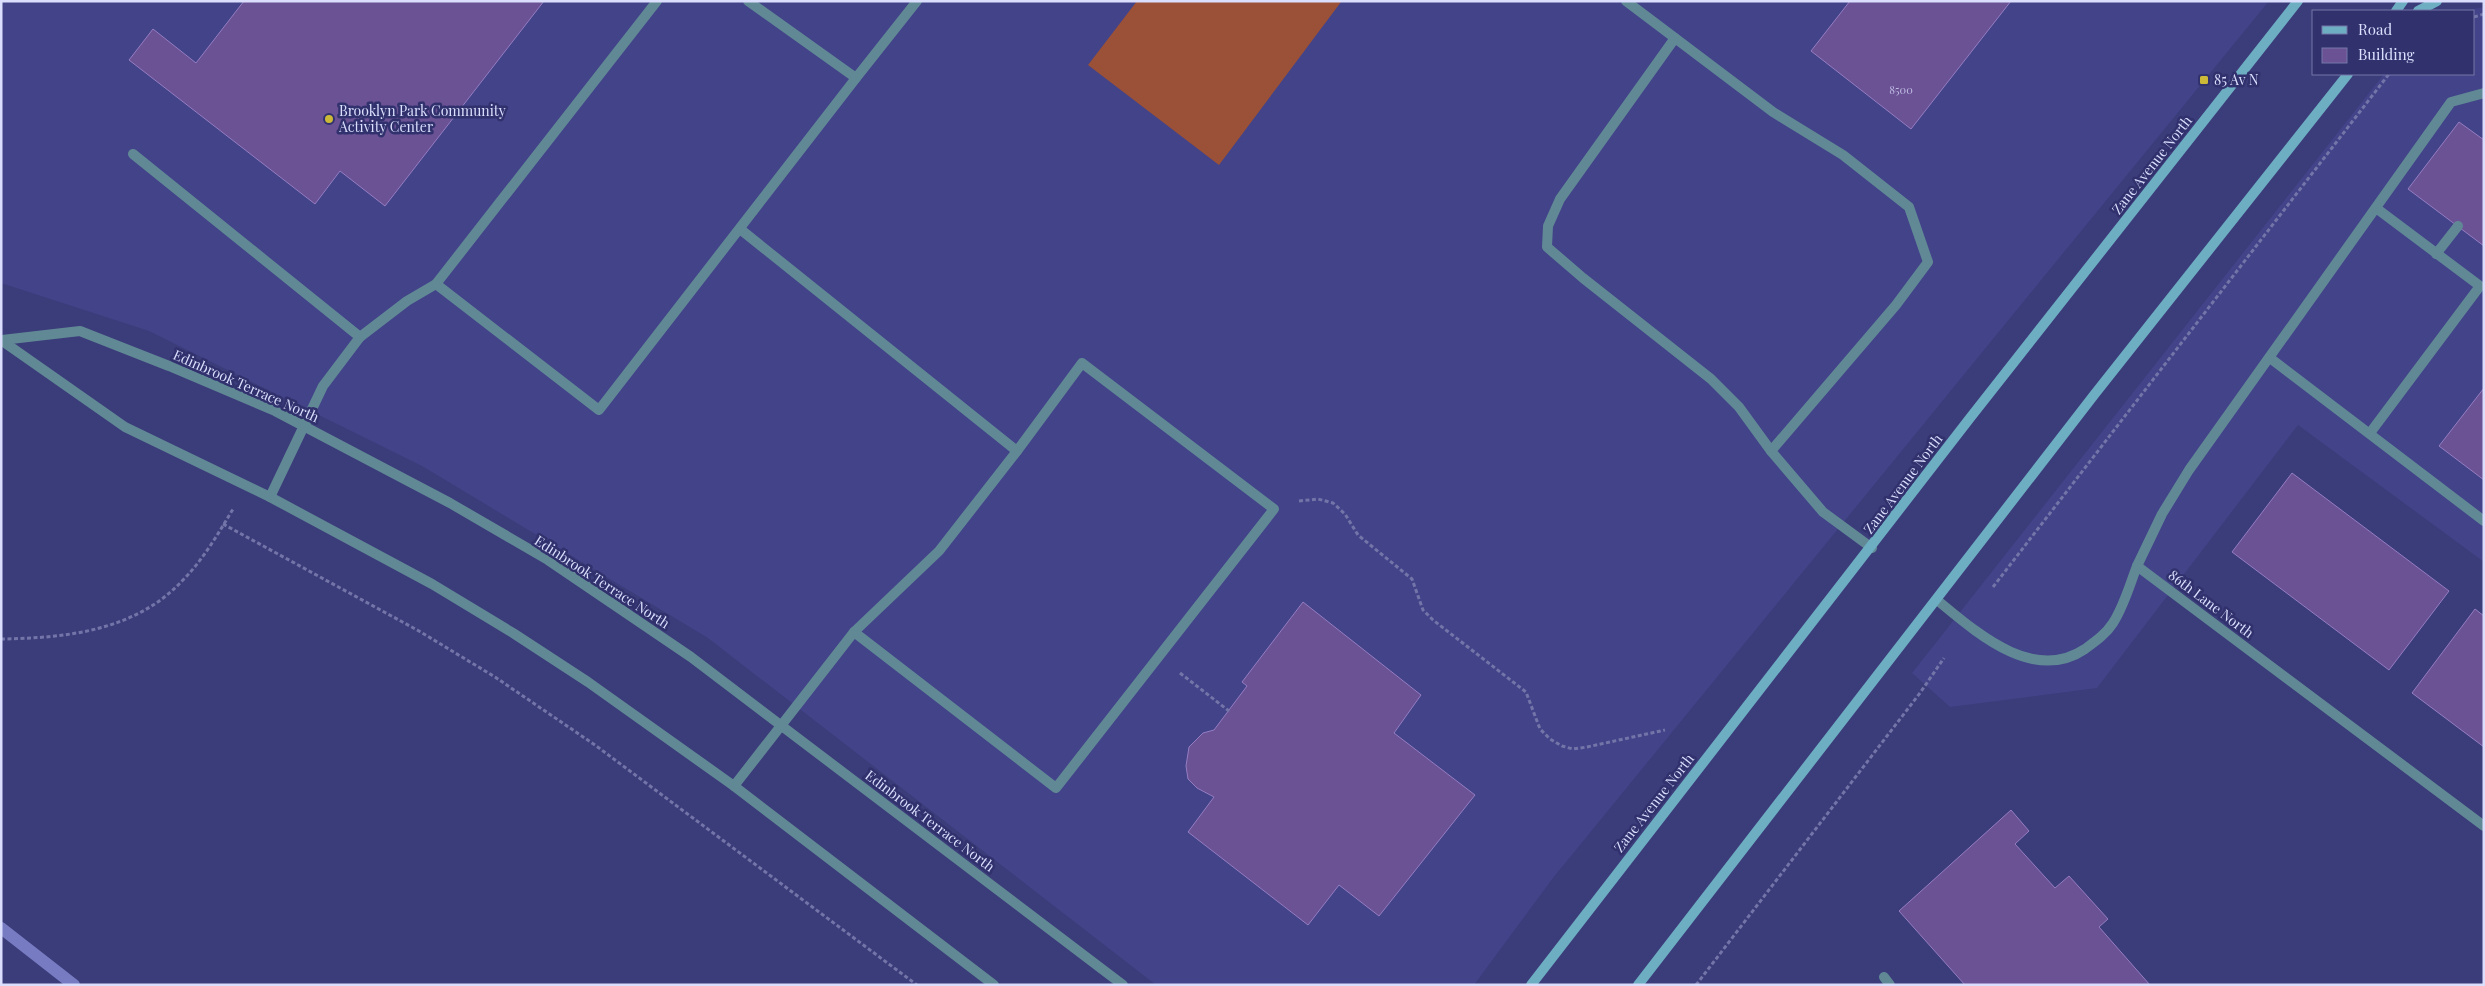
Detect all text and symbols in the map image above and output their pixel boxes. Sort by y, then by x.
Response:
legend [2312,10,2475,75]
text: Road [2358,19,2392,39]
text: Building [2358,44,2415,64]
place label: 85 Av N [2214,70,2259,89]
marker: 85 Av N [2198,74,2210,86]
house number: 8500 [1889,82,1913,97]
place label: Brooklyn Park Community Activity Center [338,101,506,136]
street label: Zane Avenue North [2107,111,2197,218]
marker: Brooklyn Park Community Activity Center [323,113,335,125]
street label: Edinbrook Terrace North [170,345,323,427]
street label: Zane Avenue North [1859,429,1947,537]
street label: Edinbrook Terrace North [531,531,674,633]
street label: 86th Lane North [2165,565,2258,642]
street label: Zane Avenue North [1609,749,1699,856]
street label: Edinbrook Terrace North [862,766,1000,876]

